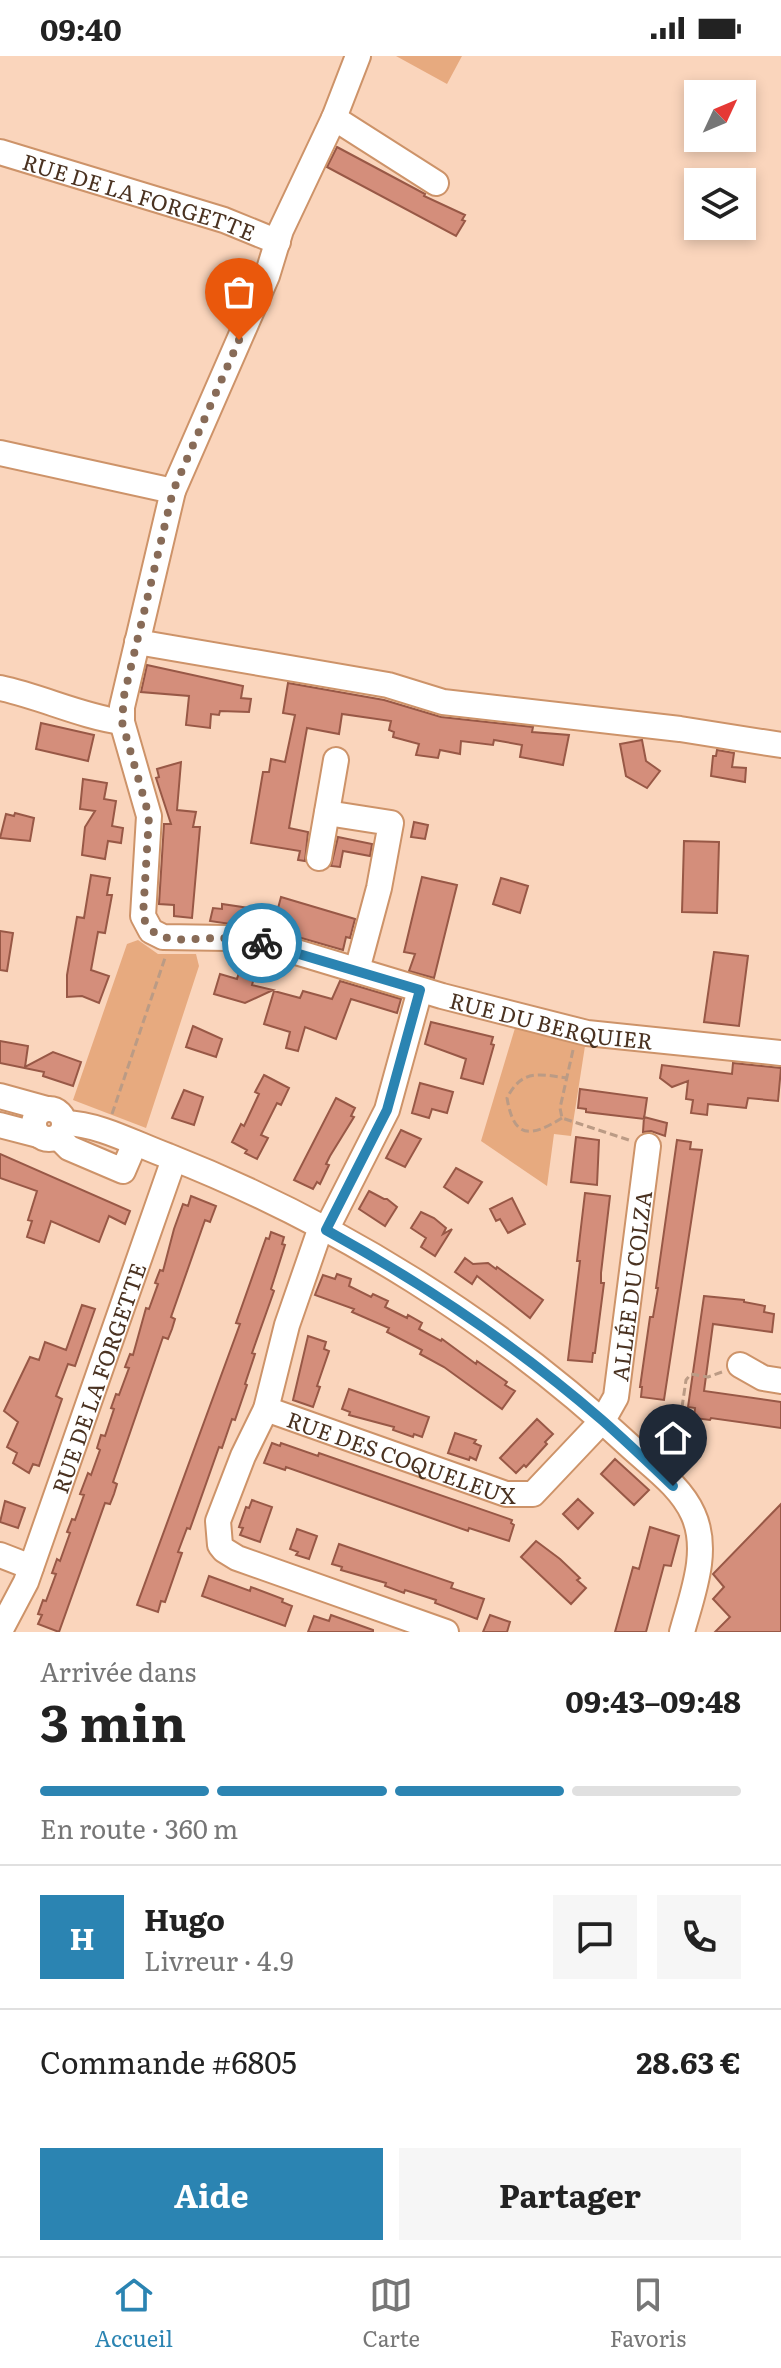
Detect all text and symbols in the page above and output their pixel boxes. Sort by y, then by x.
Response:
text: 09:40 [40,6,122,50]
north arrow [684,80,756,152]
map controls [684,80,756,240]
street label: RUE DE LA FORGETTE [19,143,261,248]
button: layers [684,168,756,240]
pin [205,258,273,340]
icon: bag [217,270,261,314]
courier [222,903,302,983]
icon: bike [240,921,284,965]
street label: RUE DU BERQUIER [446,982,655,1056]
street label: ALLÉE DU COLZA [602,1189,659,1383]
street label: RUE DE LA FORGETTE [42,1258,153,1497]
street label: RUE DES COQUELEUX [283,1401,516,1511]
pin [639,1404,707,1486]
icon: home [651,1416,695,1460]
text: Arrivée dans [40,1651,196,1690]
text: 09:43–09:48 [565,1678,741,1722]
text: 3 min [40,1681,186,1758]
text: En route · 360 m [40,1808,238,1847]
button: chat [553,1895,637,1979]
button: phone [657,1895,741,1979]
text: Hugo [144,1896,225,1940]
text: H [69,1915,95,1959]
text: Livreur · 4.9 [144,1940,294,1979]
text: Commande #6805 [40,2039,297,2083]
text: 28.63 € [636,2039,741,2083]
button: Aide [40,2148,383,2240]
button: Partager [399,2148,741,2240]
tab: Accueil [95,2273,173,2354]
tab: Carte [363,2273,420,2354]
tab: Favoris [610,2273,686,2354]

